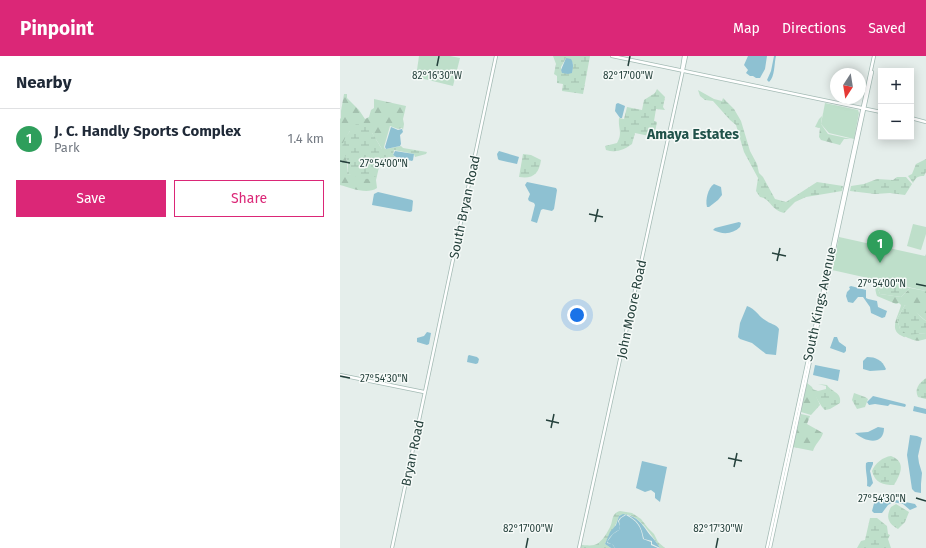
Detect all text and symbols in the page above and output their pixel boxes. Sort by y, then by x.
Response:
text: Pinpoint [20,17,94,40]
text: Map [733,20,760,37]
text: Directions [782,20,846,37]
text: Saved [868,20,906,37]
north arrow [830,68,866,104]
map controls [878,68,914,140]
button: + [878,68,914,104]
text: 82°16'30"W [412,70,463,82]
text: 82°17'00"W [603,70,654,82]
text: Nearby [16,72,71,93]
button: − [878,104,914,140]
text: J. C. Handly Sports Complex [54,122,241,140]
district label: Amaya Estates [646,126,739,143]
text: 1 [26,131,32,146]
text: 1.4 km [288,131,324,146]
text: Park [54,140,80,155]
street label: South Bryan Road [446,154,483,260]
text: 27°54'00"N [360,158,408,170]
button: Save [16,180,166,217]
button: Share [174,180,324,217]
pin: 1 [867,230,893,263]
street label: South Kings Avenue [800,246,839,363]
street label: John Moore Road [614,258,649,360]
text: 27°54'00"N [858,278,906,290]
your location [567,305,587,325]
text: 27°54'30"N [360,373,408,385]
street label: Bryan Road [398,419,427,488]
text: 27°54'30"N [858,493,906,505]
text: 82°17'00"W [503,523,554,535]
text: 82°17'30"W [693,523,743,535]

